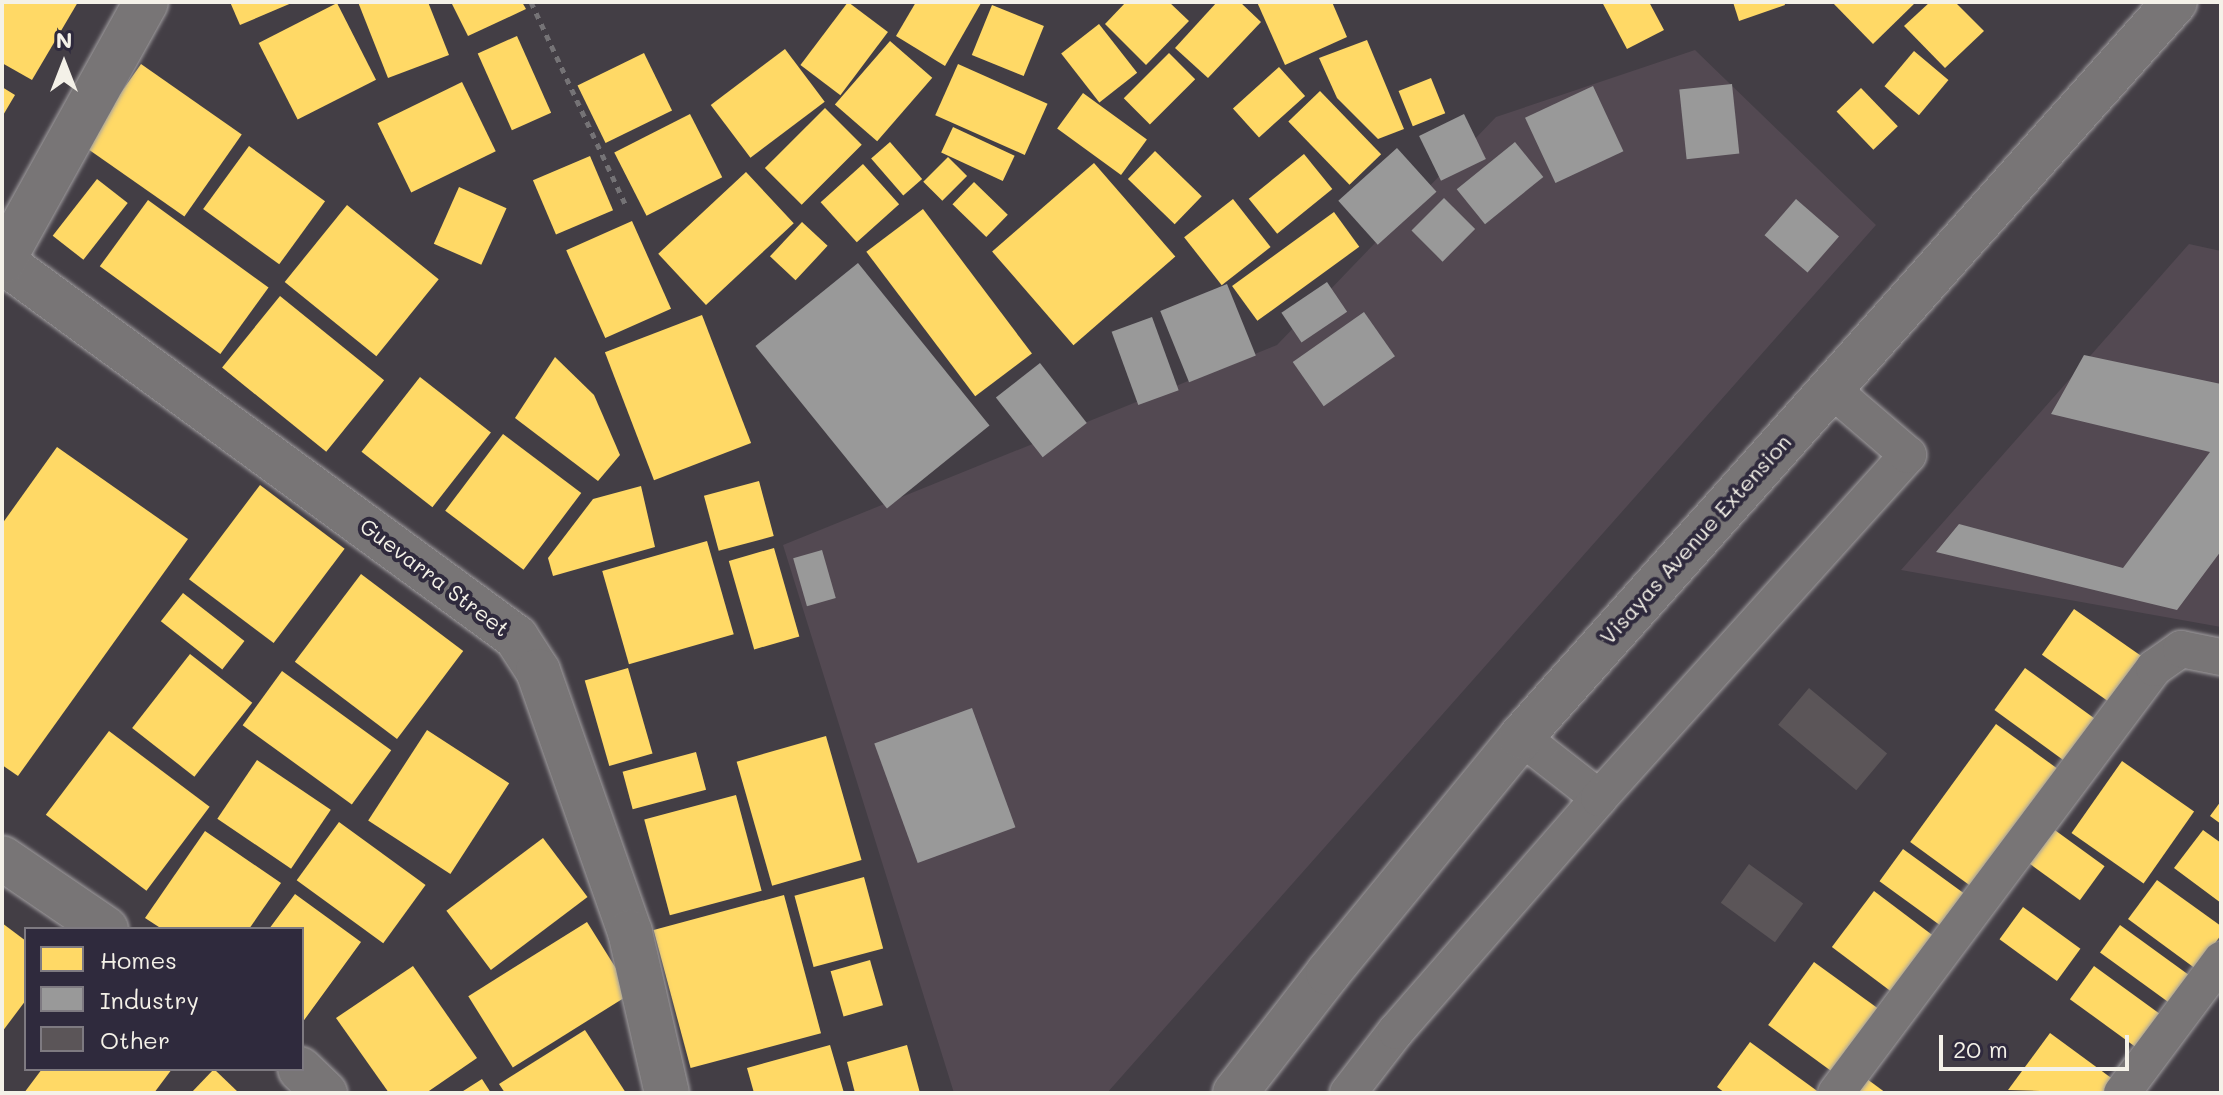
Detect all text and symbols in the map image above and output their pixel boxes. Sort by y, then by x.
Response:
north arrow [24,24,104,104]
text: N [56,25,72,54]
street label: Visayas Avenue Extension [1594,429,1796,649]
street label: Guevarra Street [355,512,515,642]
legend [24,927,304,1071]
text: Homes [100,944,177,975]
text: Industry [100,984,199,1015]
scale bar [1943,1019,2133,1069]
text: Other [100,1024,170,1055]
text: 20 m [1953,1033,2008,1064]

